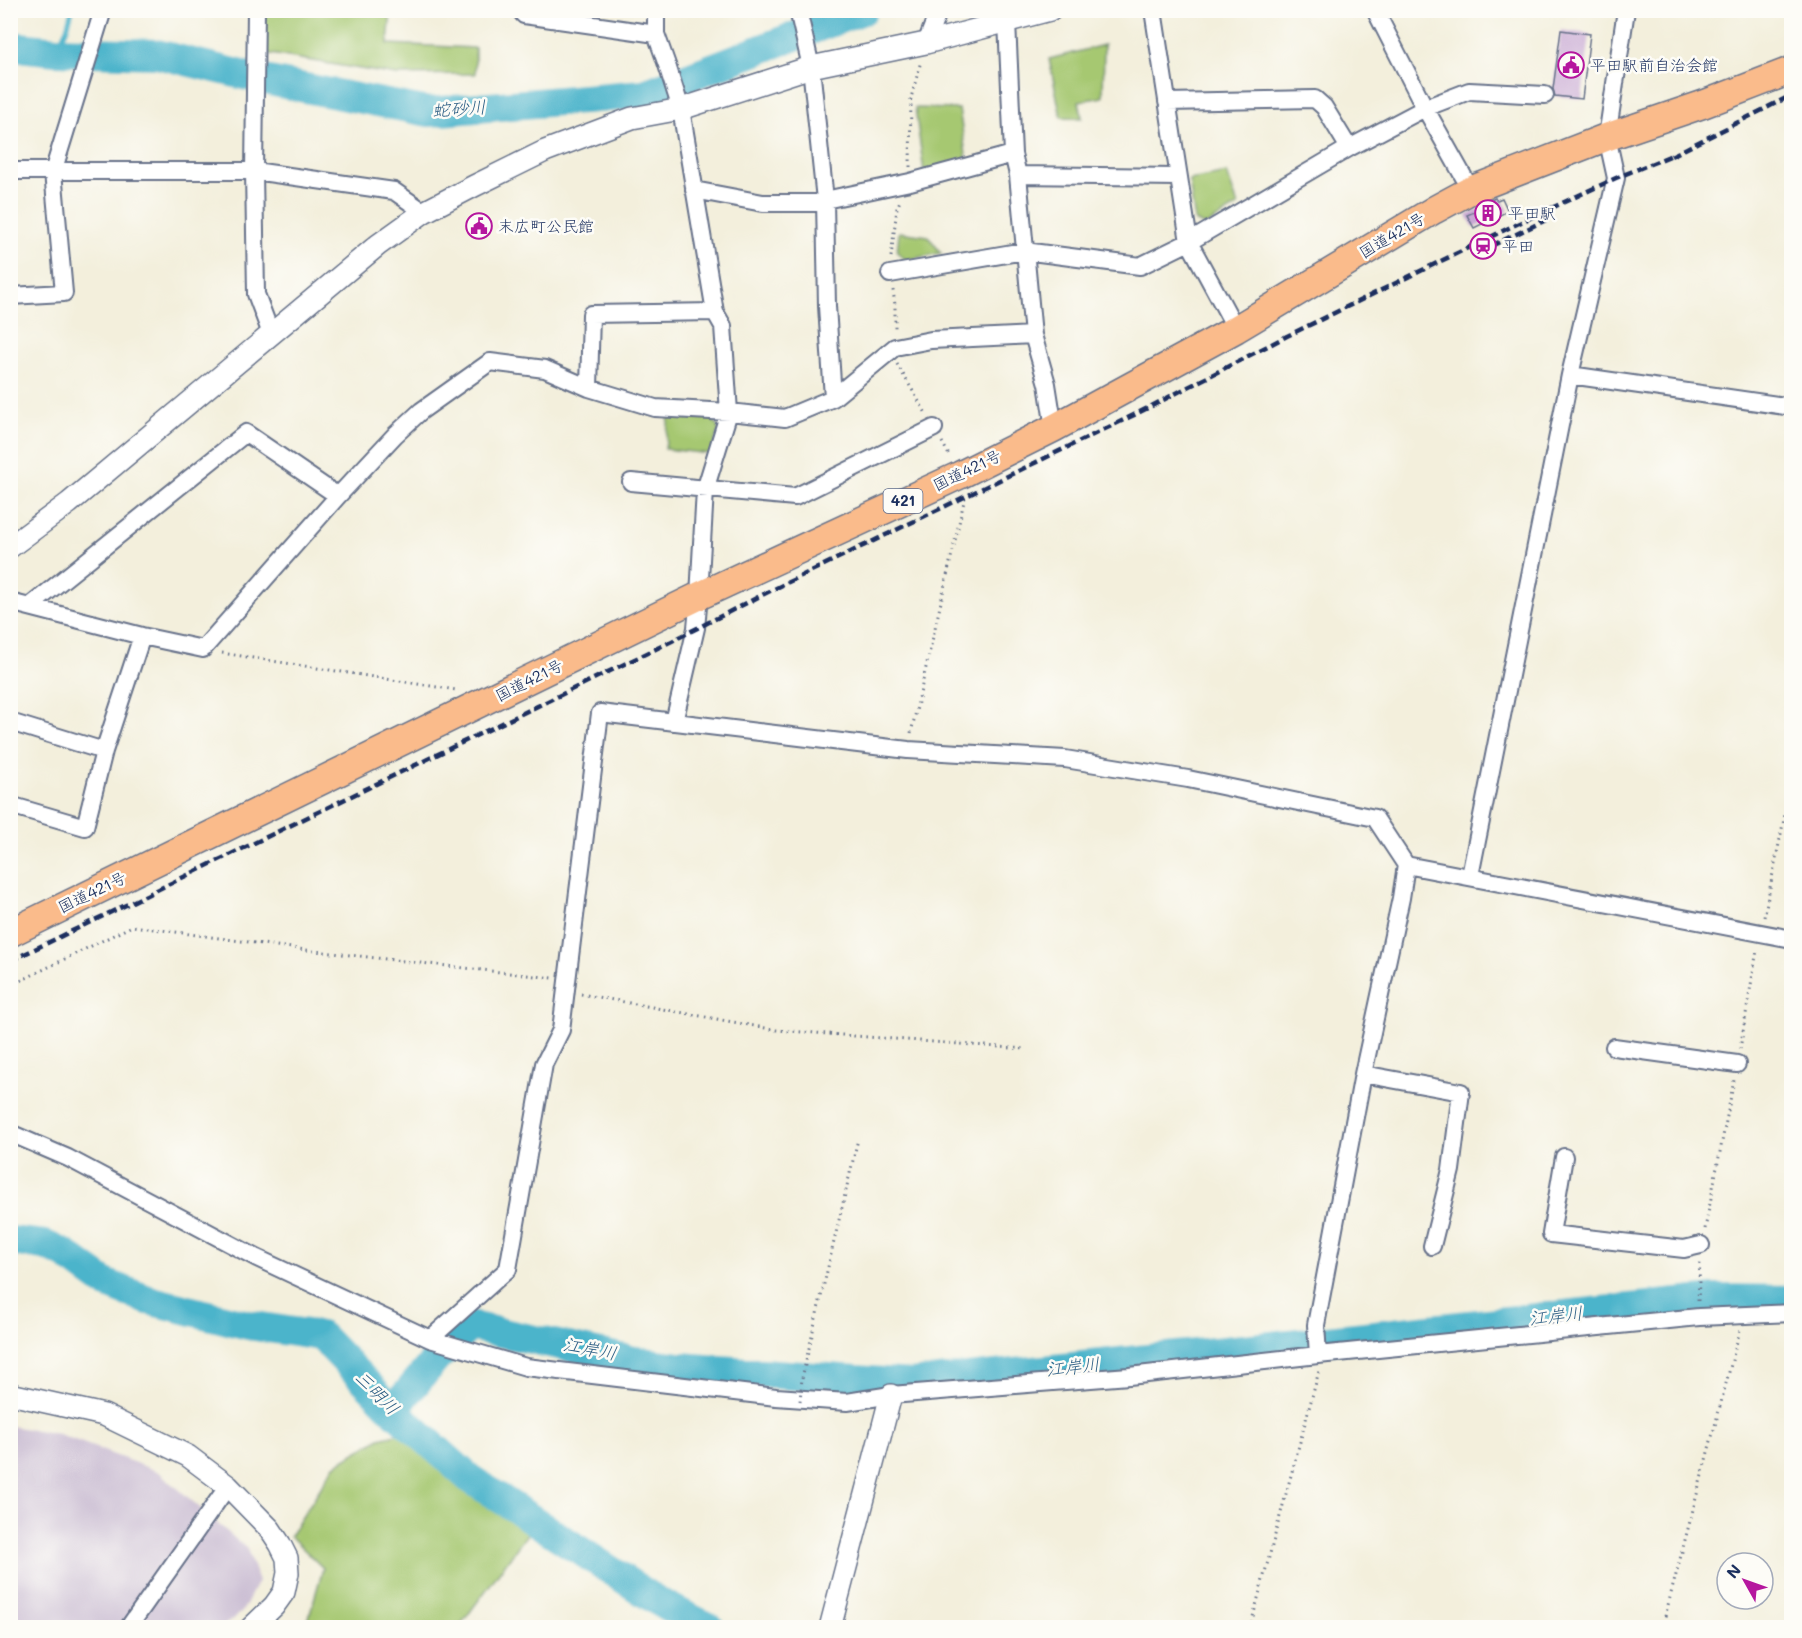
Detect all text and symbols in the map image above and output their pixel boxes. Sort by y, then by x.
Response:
public building icon: 平田駅前自治会館 [1556,50,1586,80]
place label: 平田駅前自治会館 [1590,54,1718,75]
water label: 蛇砂川 [431,94,487,122]
building icon: 平田駅 [1473,198,1503,228]
place label: 平田駅 [1508,202,1556,223]
street label: 国道421号 [1355,207,1429,262]
public building icon: 末広町公民館 [464,211,494,241]
place label: 末広町公民館 [498,215,594,236]
station icon: 平田 [1468,231,1498,261]
place label: 平田 [1502,235,1534,256]
street label: 国道421号 [929,444,1004,495]
road number: 421 [884,489,922,513]
street label: 国道421号 [491,654,566,706]
street label: 国道421号 [54,866,129,917]
water label: 江岸川 [1528,1300,1584,1330]
water label: 江岸川 [561,1331,619,1365]
water label: 江岸川 [1045,1351,1101,1381]
water label: 三明川 [350,1365,405,1420]
north arrow [1715,1551,1775,1611]
text: N [1721,1560,1745,1582]

